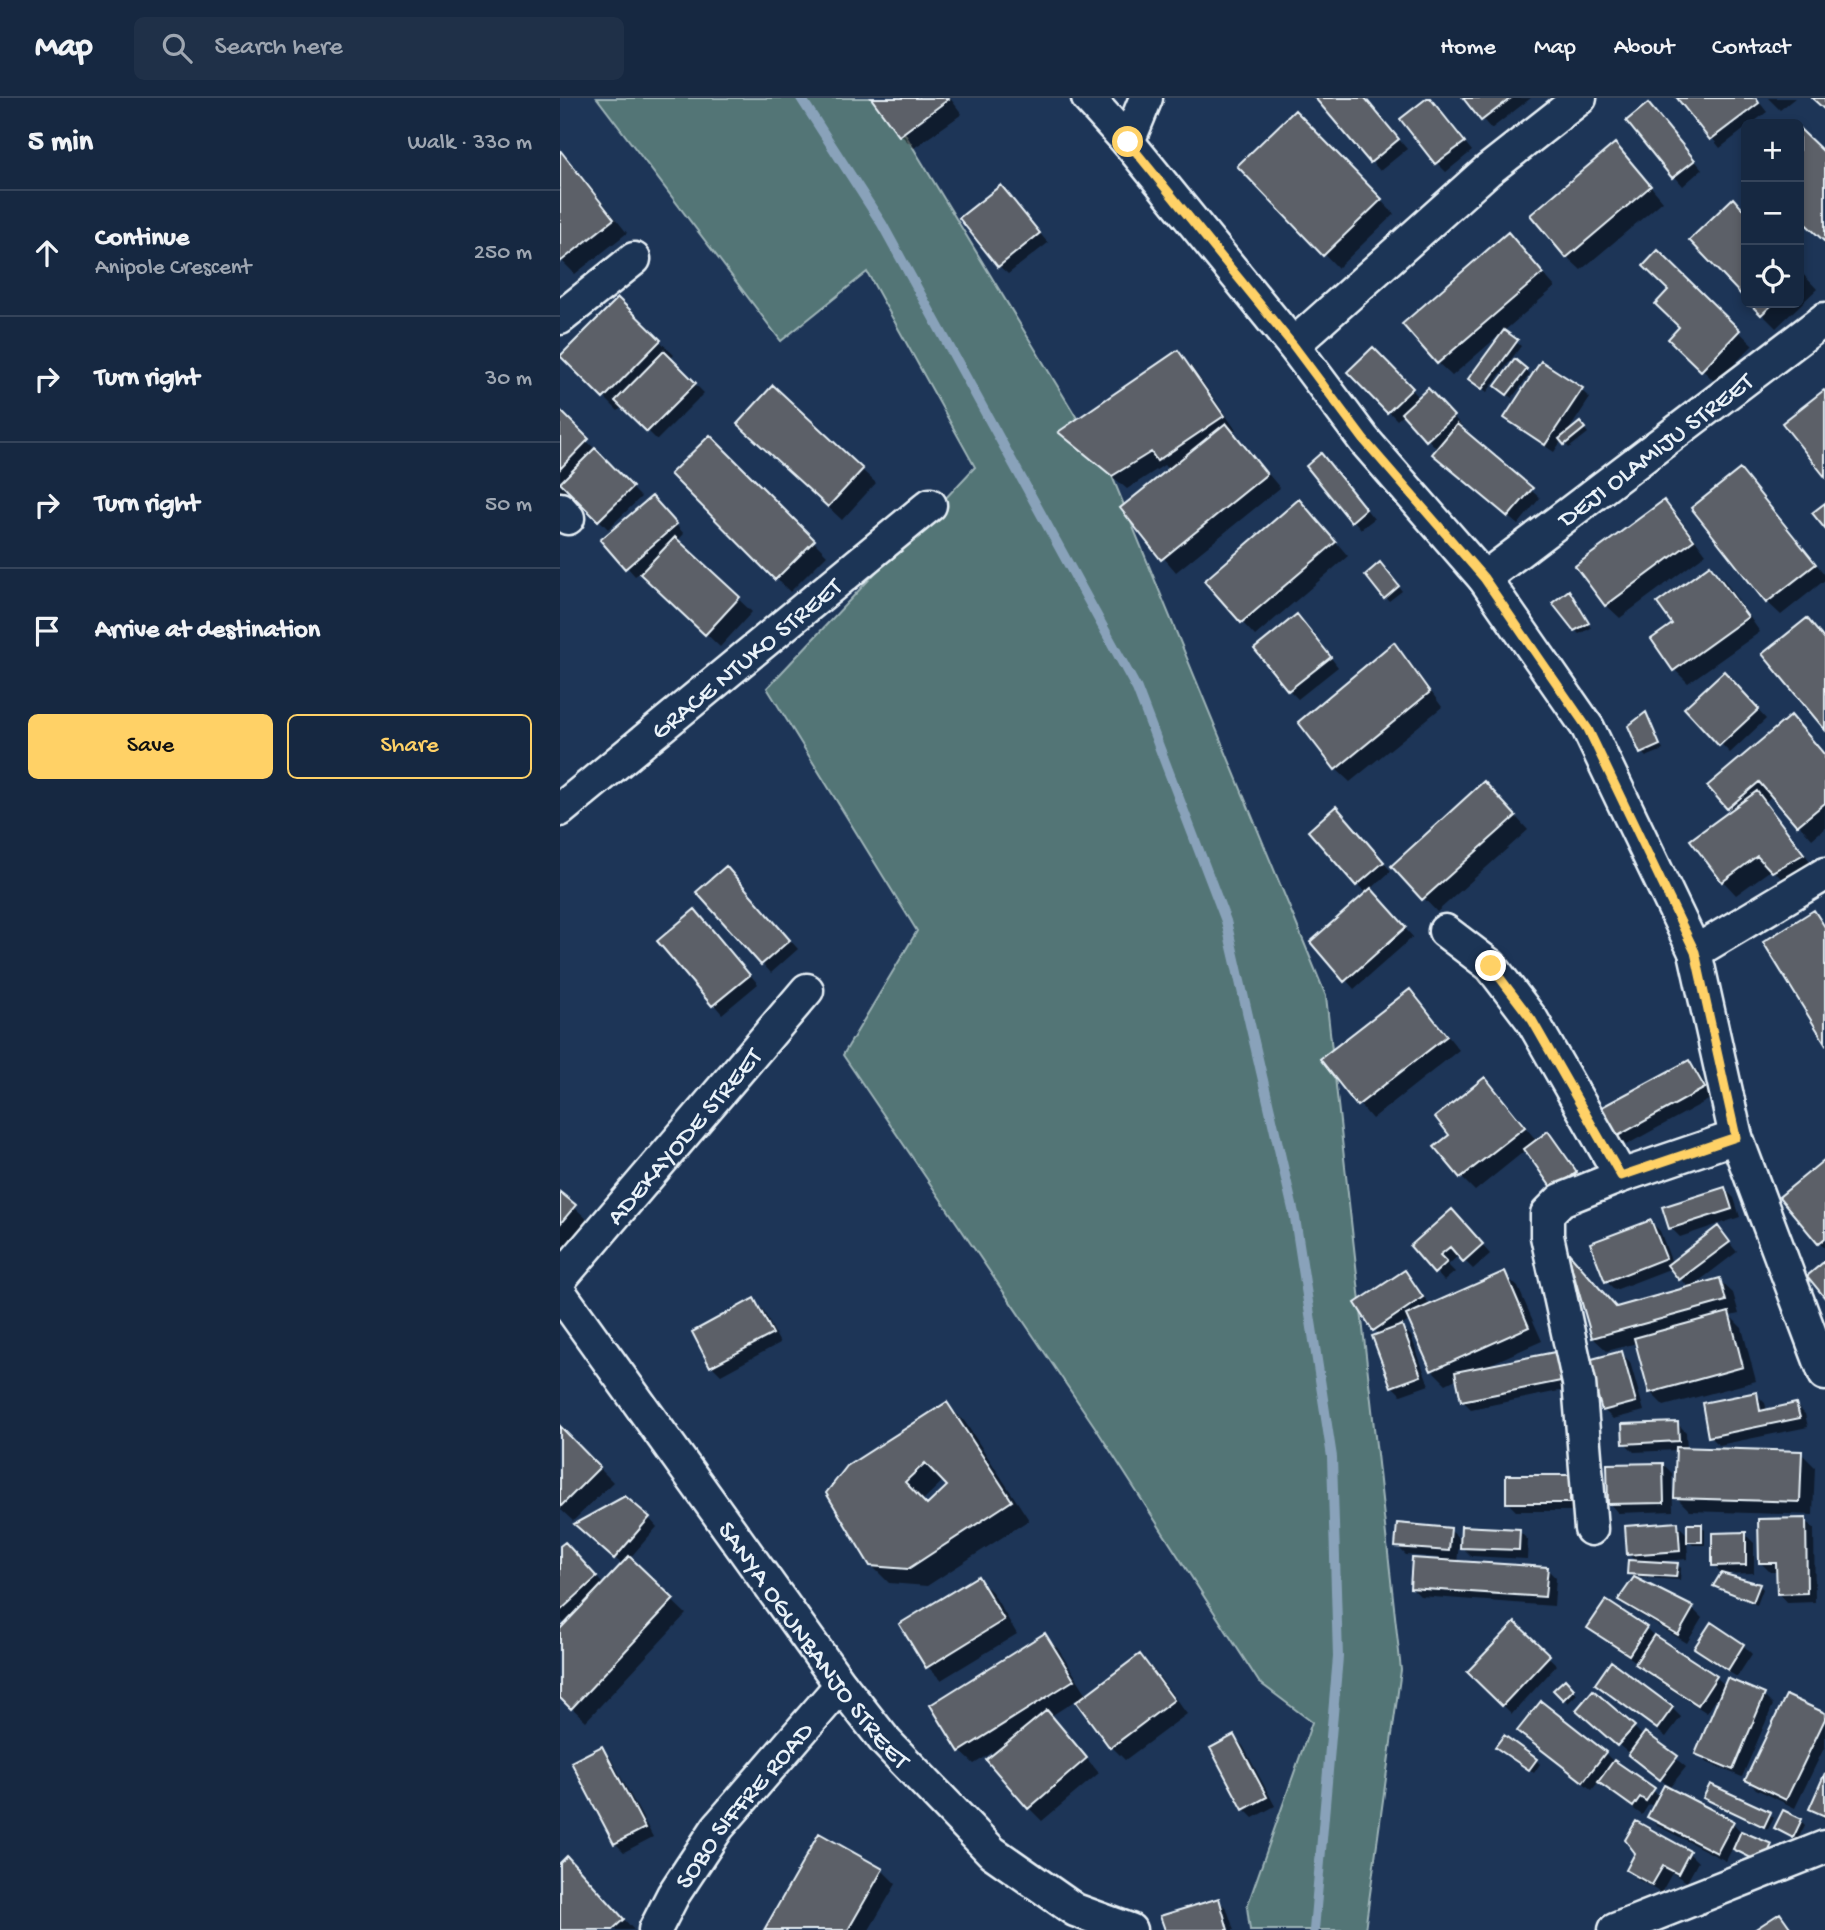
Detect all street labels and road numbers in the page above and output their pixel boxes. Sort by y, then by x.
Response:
street label: DEJI OLAMIJU STREET [1552,367,1762,537]
street label: GRACE NTUKO STREET [646,572,851,749]
street label: ADEKAYODE STREET [602,1043,771,1233]
street label: SANYA OGUNBANJO STREET [709,1517,915,1778]
street label: SOBO SIFFRE ROAD [670,1717,822,1896]

